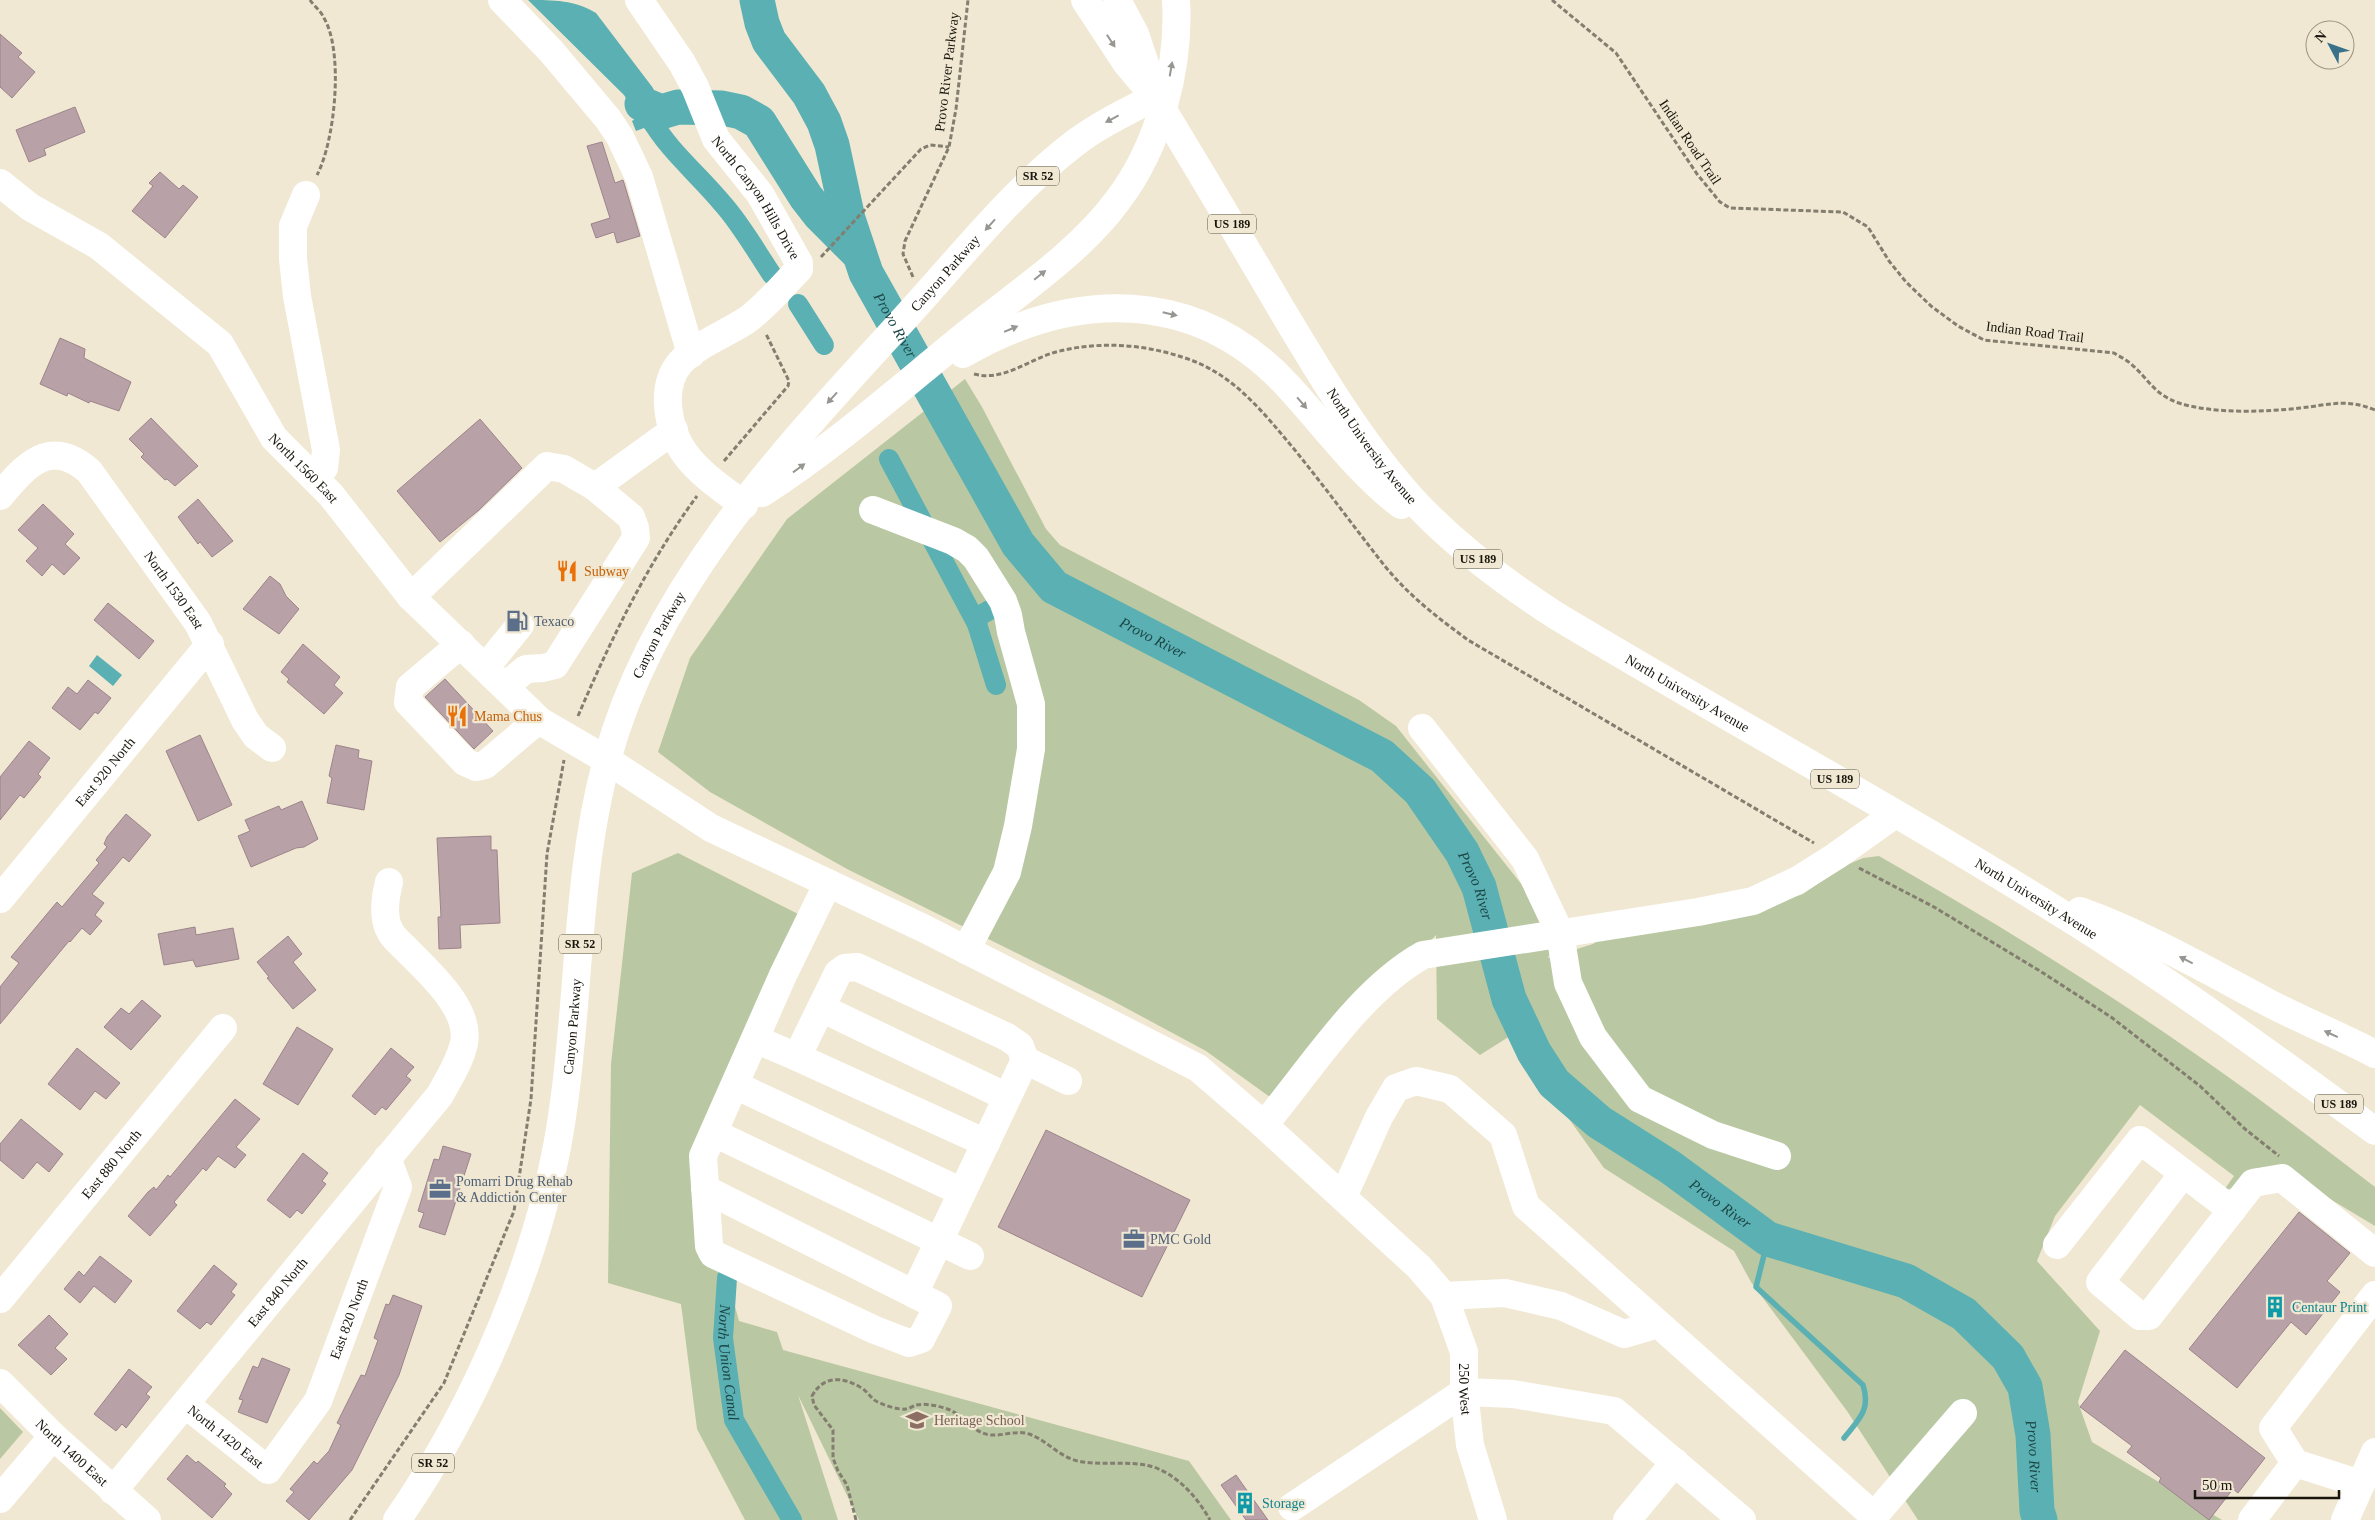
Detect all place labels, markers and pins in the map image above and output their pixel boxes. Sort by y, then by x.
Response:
restaurant icon: Subway [554,558,580,584]
place label: Subway [584,564,629,579]
fuel station icon: Texaco [504,608,530,634]
place label: Texaco [534,614,574,629]
restaurant icon: Mama Chus [444,703,470,729]
place label: Mama Chus [474,709,542,724]
place label: Pomarri Drug Rehab & Addiction Center [456,1174,573,1205]
office icon: Pomarri Drug Rehab & Addiction Center [427,1176,453,1202]
office icon: PMC Gold [1121,1226,1147,1252]
place label: PMC Gold [1150,1232,1211,1247]
building icon: Centaur Print [2262,1294,2288,1320]
place label: Centaur Print [2292,1300,2367,1315]
school or university icon: Heritage School [904,1407,930,1433]
place label: Heritage School [934,1413,1025,1428]
building icon: Storage [1232,1490,1258,1516]
place label: Storage [1262,1496,1305,1511]

